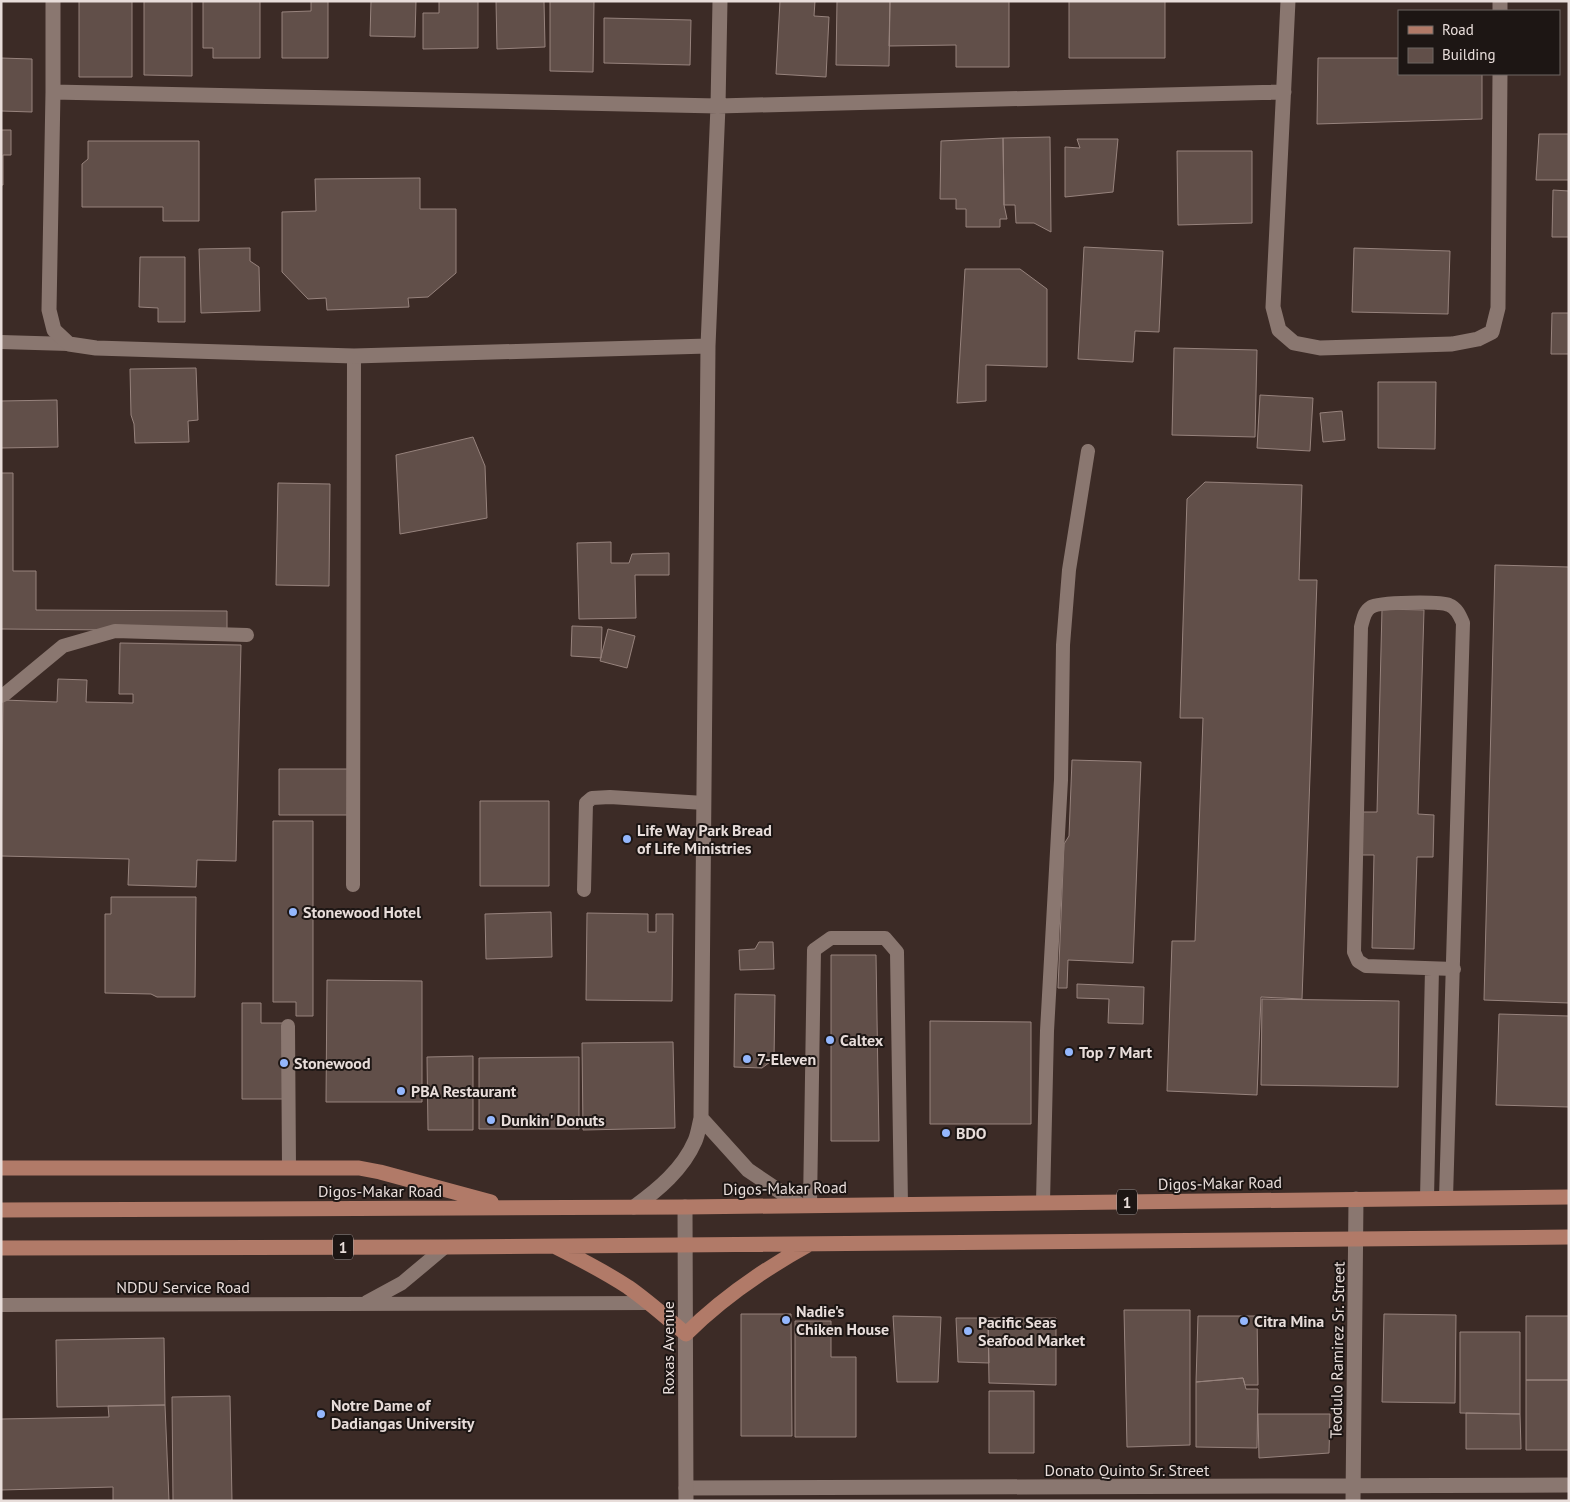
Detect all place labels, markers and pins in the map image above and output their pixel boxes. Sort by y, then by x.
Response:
place label: Life Way Park Bread of Life Ministries [637,820,772,858]
marker: Life Way Park Bread of Life Ministries [621,833,633,845]
place label: Stonewood Hotel [303,902,421,922]
marker: Stonewood Hotel [287,906,299,918]
place label: Caltex [840,1030,884,1050]
marker: Caltex [824,1034,836,1046]
place label: Top 7 Mart [1079,1042,1152,1062]
marker: Top 7 Mart [1063,1046,1075,1058]
place label: 7-Eleven [757,1049,816,1069]
place label: Stonewood [294,1053,371,1073]
marker: 7-Eleven [741,1053,753,1065]
marker: Stonewood [278,1057,290,1069]
place label: PBA Restaurant [411,1081,517,1101]
marker: PBA Restaurant [395,1085,407,1097]
place label: Dunkin' Donuts [501,1110,605,1130]
marker: Dunkin' Donuts [485,1114,497,1126]
place label: BDO [956,1123,987,1143]
marker: BDO [940,1127,952,1139]
place label: Nadie's Chiken House [796,1301,889,1339]
place label: Citra Mina [1254,1311,1324,1331]
place label: Pacific Seas Seafood Market [978,1312,1086,1350]
marker: Nadie's Chiken House [780,1314,792,1326]
marker: Citra Mina [1238,1315,1250,1327]
marker: Pacific Seas Seafood Market [962,1325,974,1337]
place label: Notre Dame of Dadiangas University [331,1395,475,1433]
marker: Notre Dame of Dadiangas University [315,1408,327,1420]

